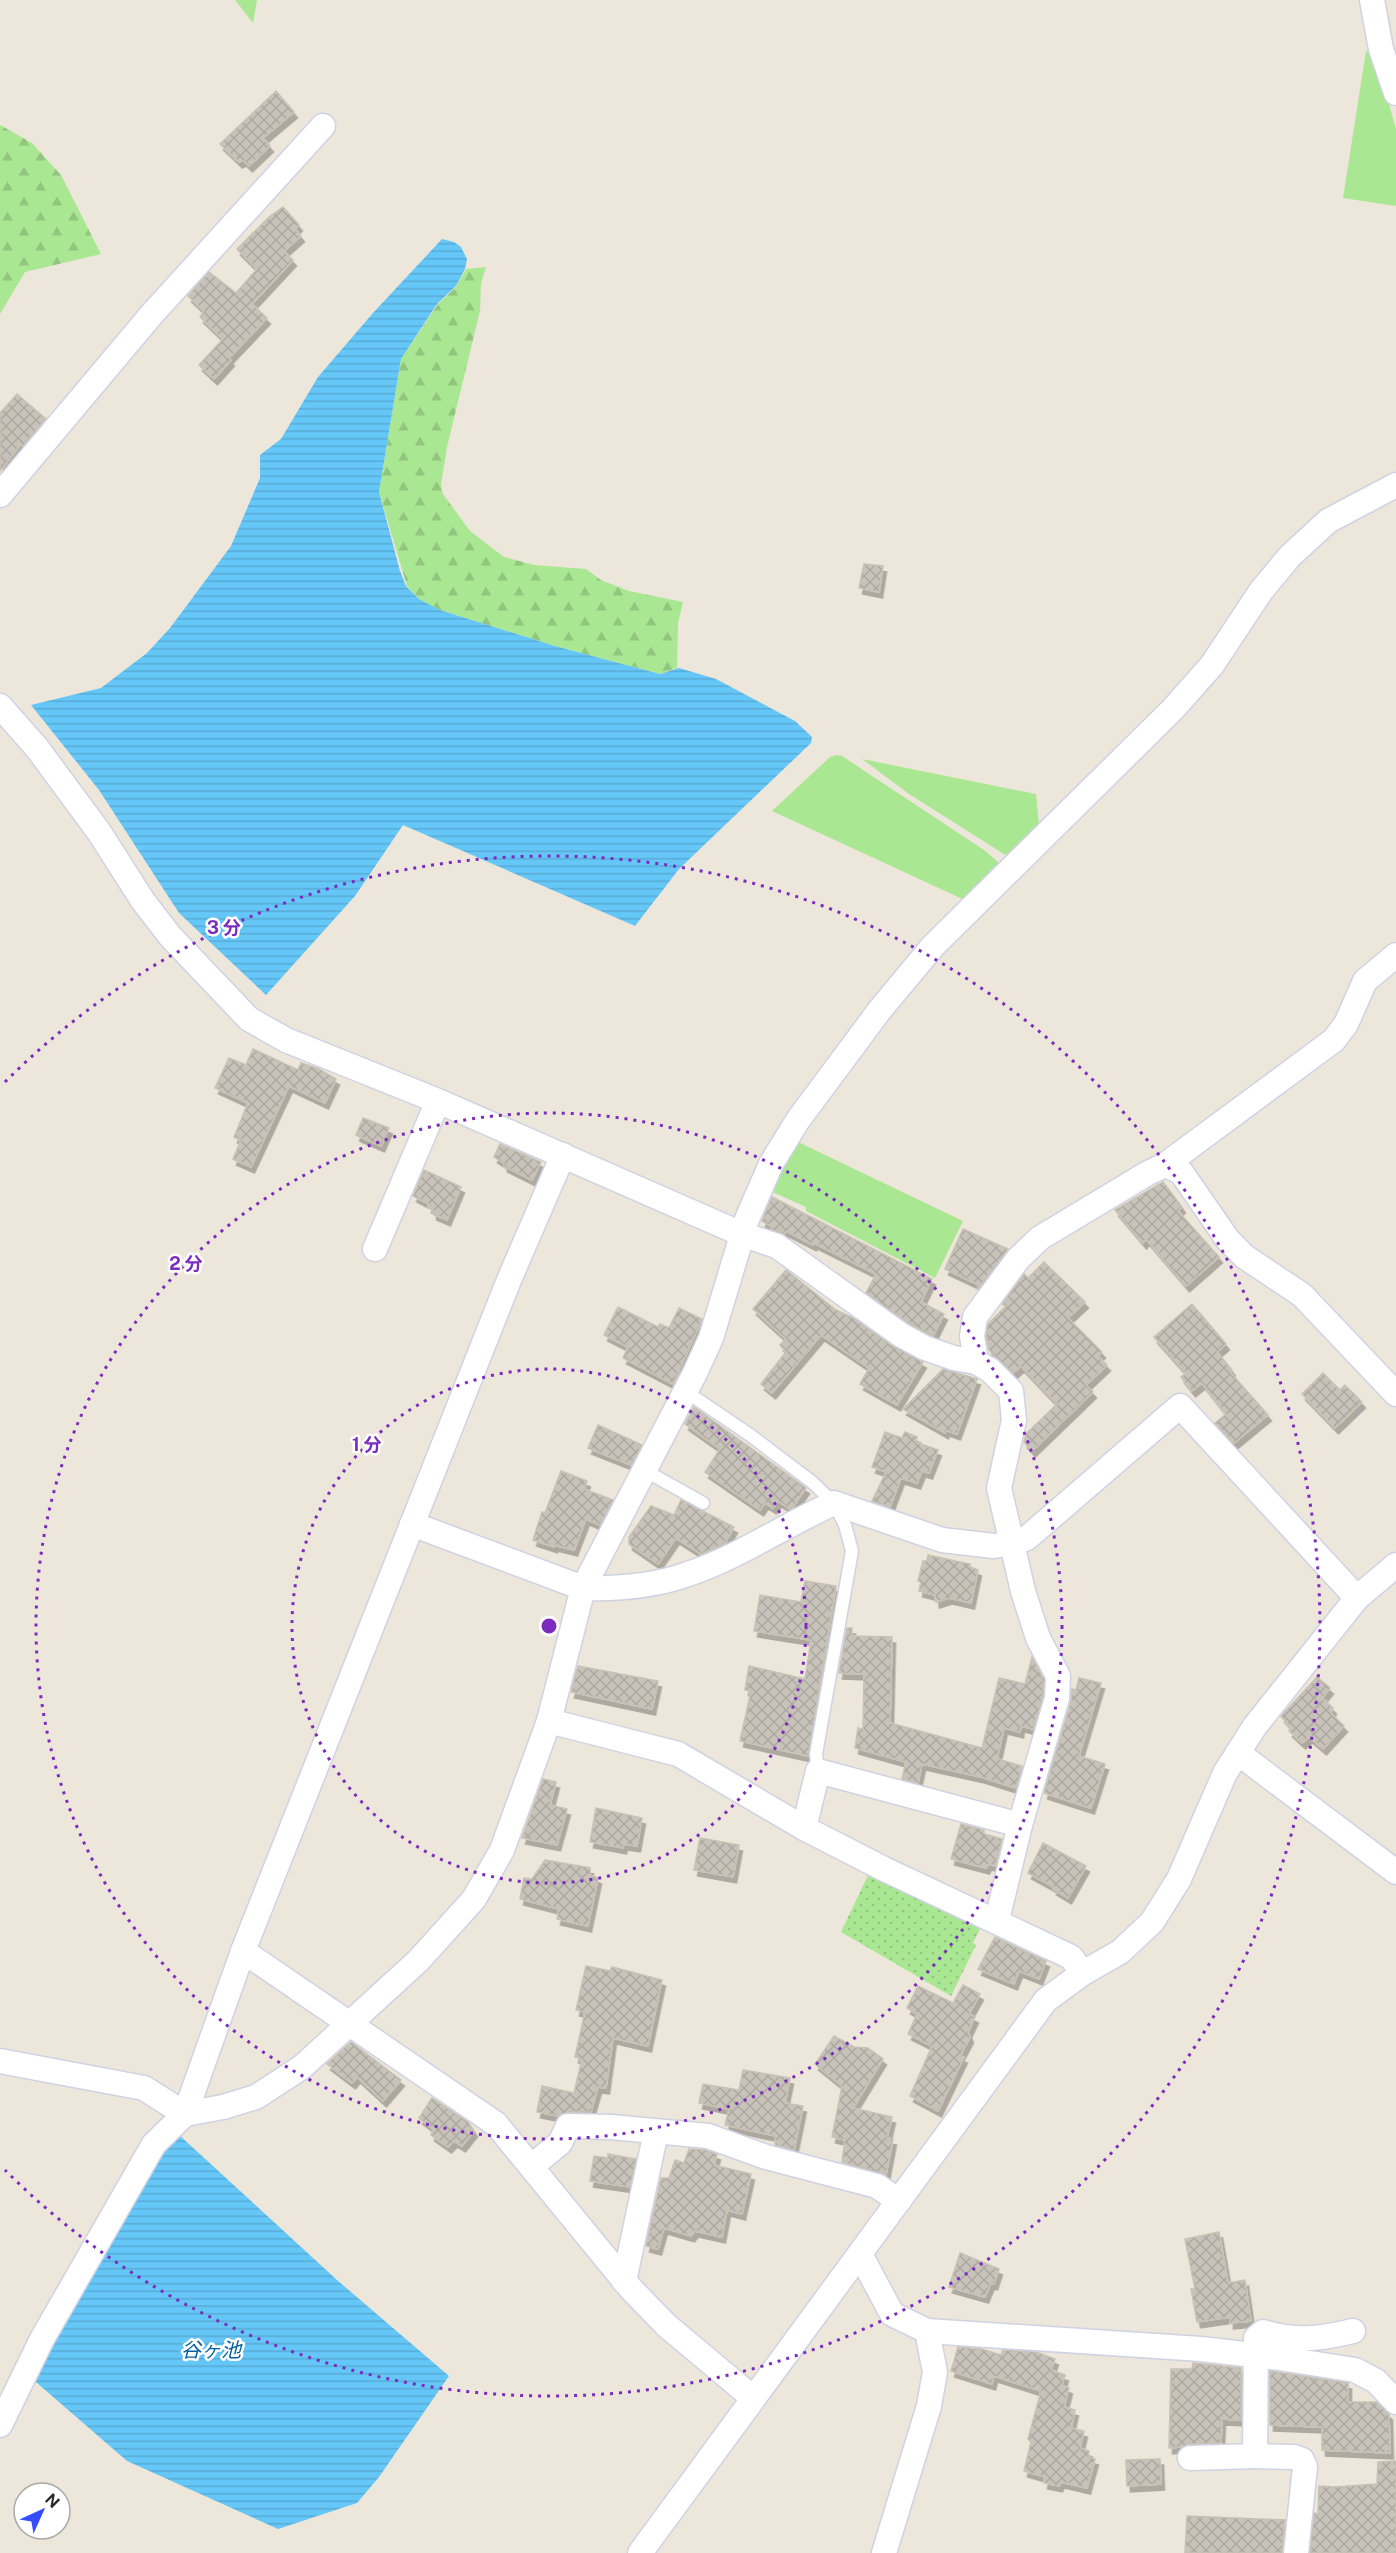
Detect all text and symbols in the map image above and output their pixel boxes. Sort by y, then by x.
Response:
text: 3 分 [207,917,241,938]
text: 2 分 [169,1253,203,1274]
text: 1 分 [352,1434,382,1455]
centre of rings [539,1616,559,1636]
water label: 谷ヶ池 [181,2338,243,2362]
north arrow [12,2481,72,2541]
text: N [41,2490,63,2512]

